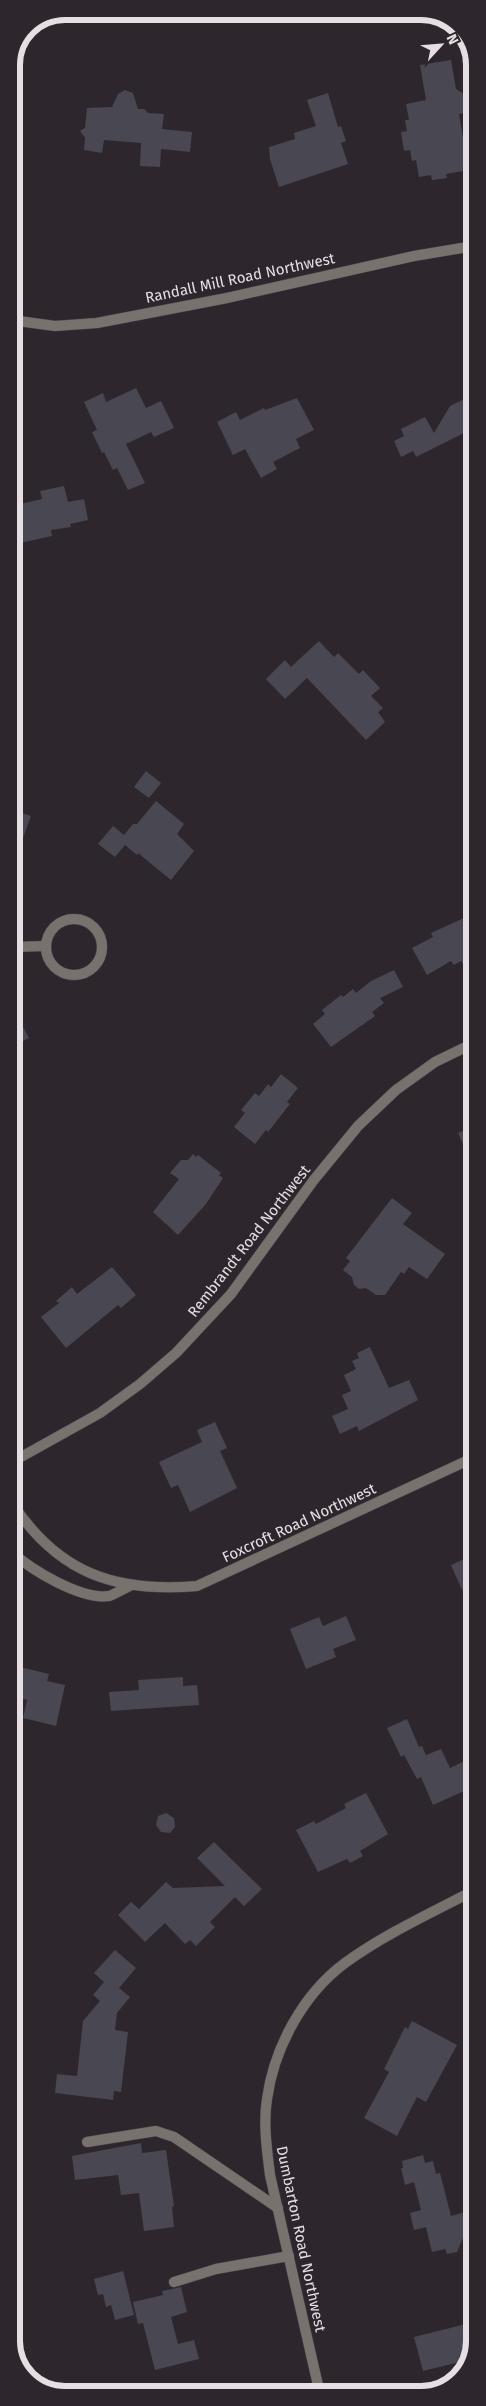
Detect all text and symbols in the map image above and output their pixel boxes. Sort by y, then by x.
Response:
north arrow [416,20,466,70]
text: N [443,32,462,47]
street label: Randall Mill Road Northwest [144,249,337,307]
street label: Rembrandt Road Northwest [184,1161,314,1321]
street label: Foxcroft Road Northwest [219,1479,379,1566]
street label: Dumbarton Road Northwest [272,2144,330,2334]

